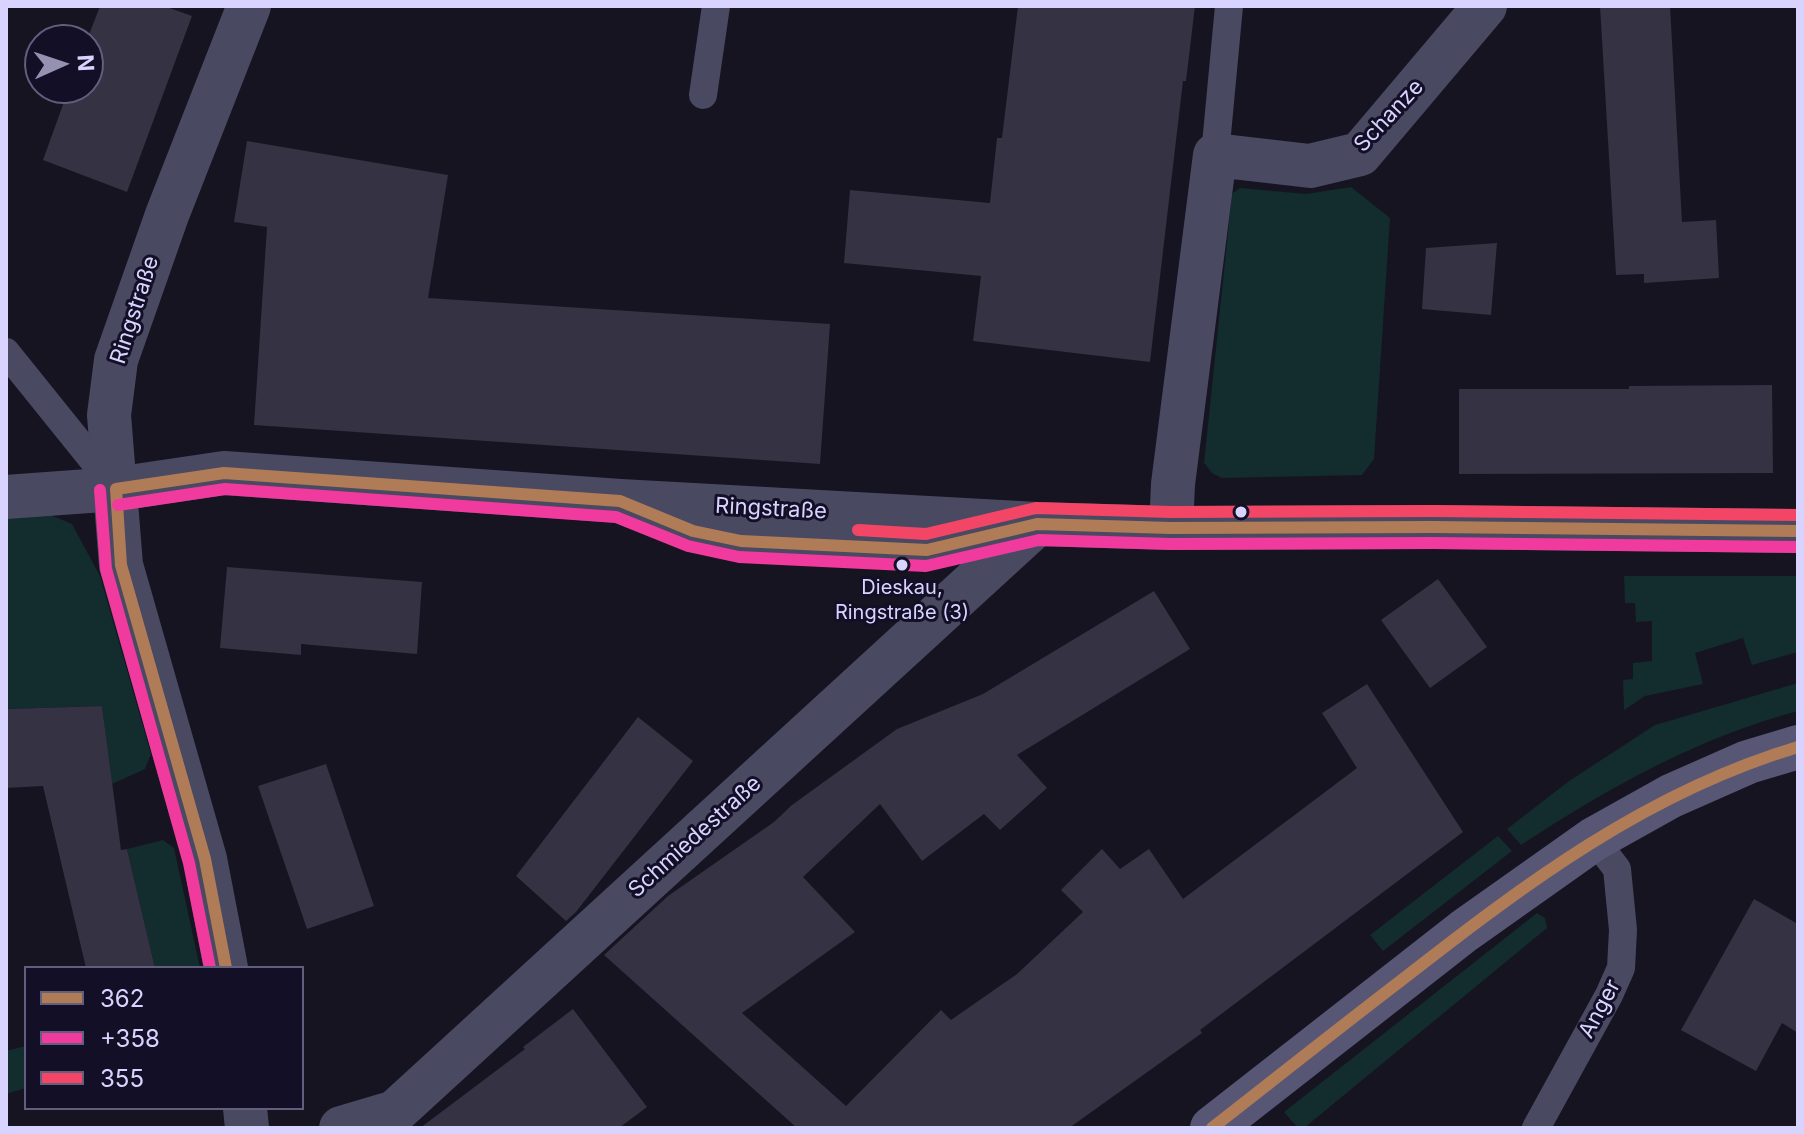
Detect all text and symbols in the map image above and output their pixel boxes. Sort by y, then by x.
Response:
north arrow [24,24,104,104]
text: N [73,54,99,72]
street label: Schanze [1349,74,1429,158]
street label: Ringstraße [105,253,165,367]
street label: Ringstraße [714,493,828,525]
unlabelled marker [1233,504,1249,520]
marker: Dieskau, Ringstraße (3) [894,557,910,573]
place label: Dieskau, Ringstraße (3) [835,576,969,623]
street label: Schmiedestraße [623,771,767,903]
legend [24,966,304,1110]
street label: Anger [1574,975,1626,1043]
text: 362 [100,984,144,1013]
text: +358 [100,1024,160,1053]
text: 355 [100,1064,144,1093]

